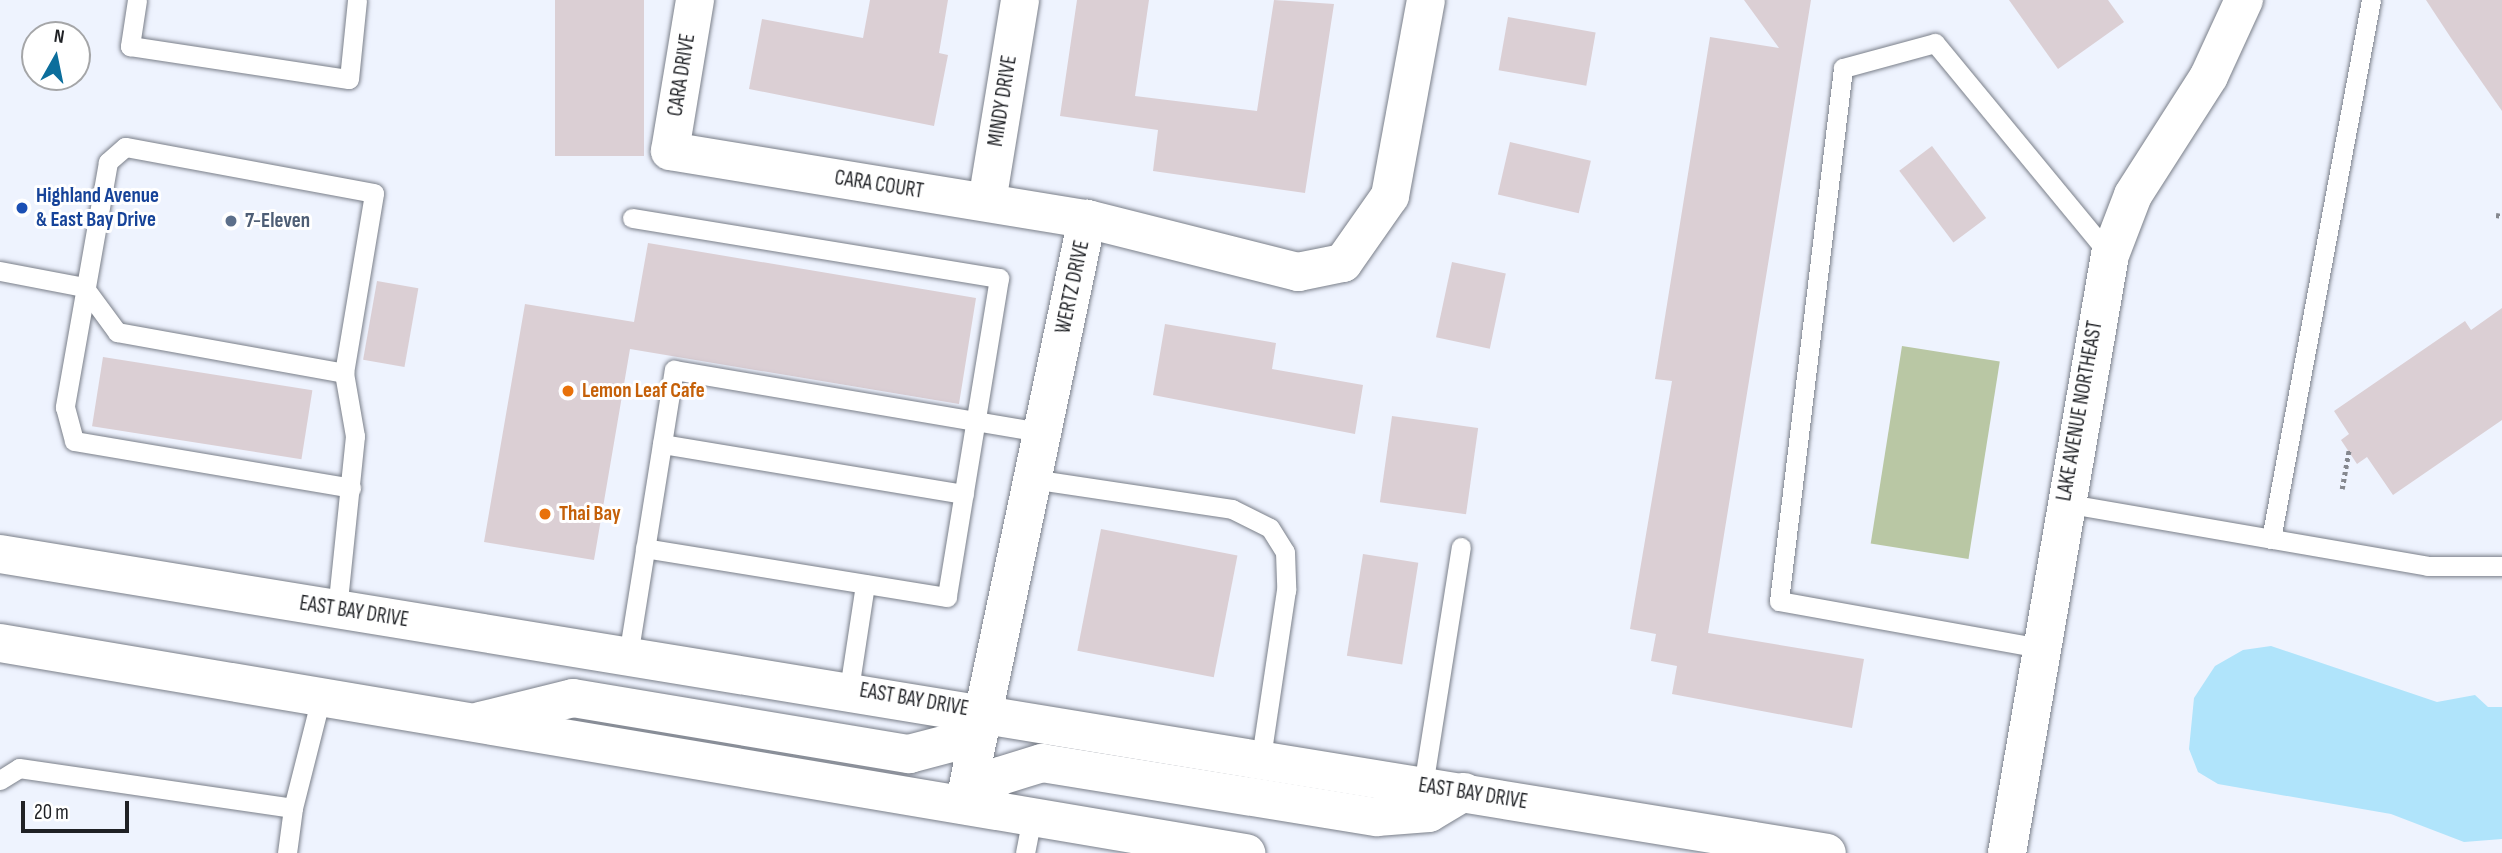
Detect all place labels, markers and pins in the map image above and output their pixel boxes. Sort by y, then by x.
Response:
place label: Highland Avenue & East Bay Drive [36,183,159,233]
marker: Highland Avenue & East Bay Drive [14,200,30,216]
place label: 7-Eleven [245,208,310,234]
marker: 7-Eleven [223,213,239,229]
place label: Lemon Leaf Cafe [582,378,705,404]
marker: Lemon Leaf Cafe [560,383,576,399]
place label: Thai Bay [559,501,621,527]
marker: Thai Bay [537,506,553,522]

